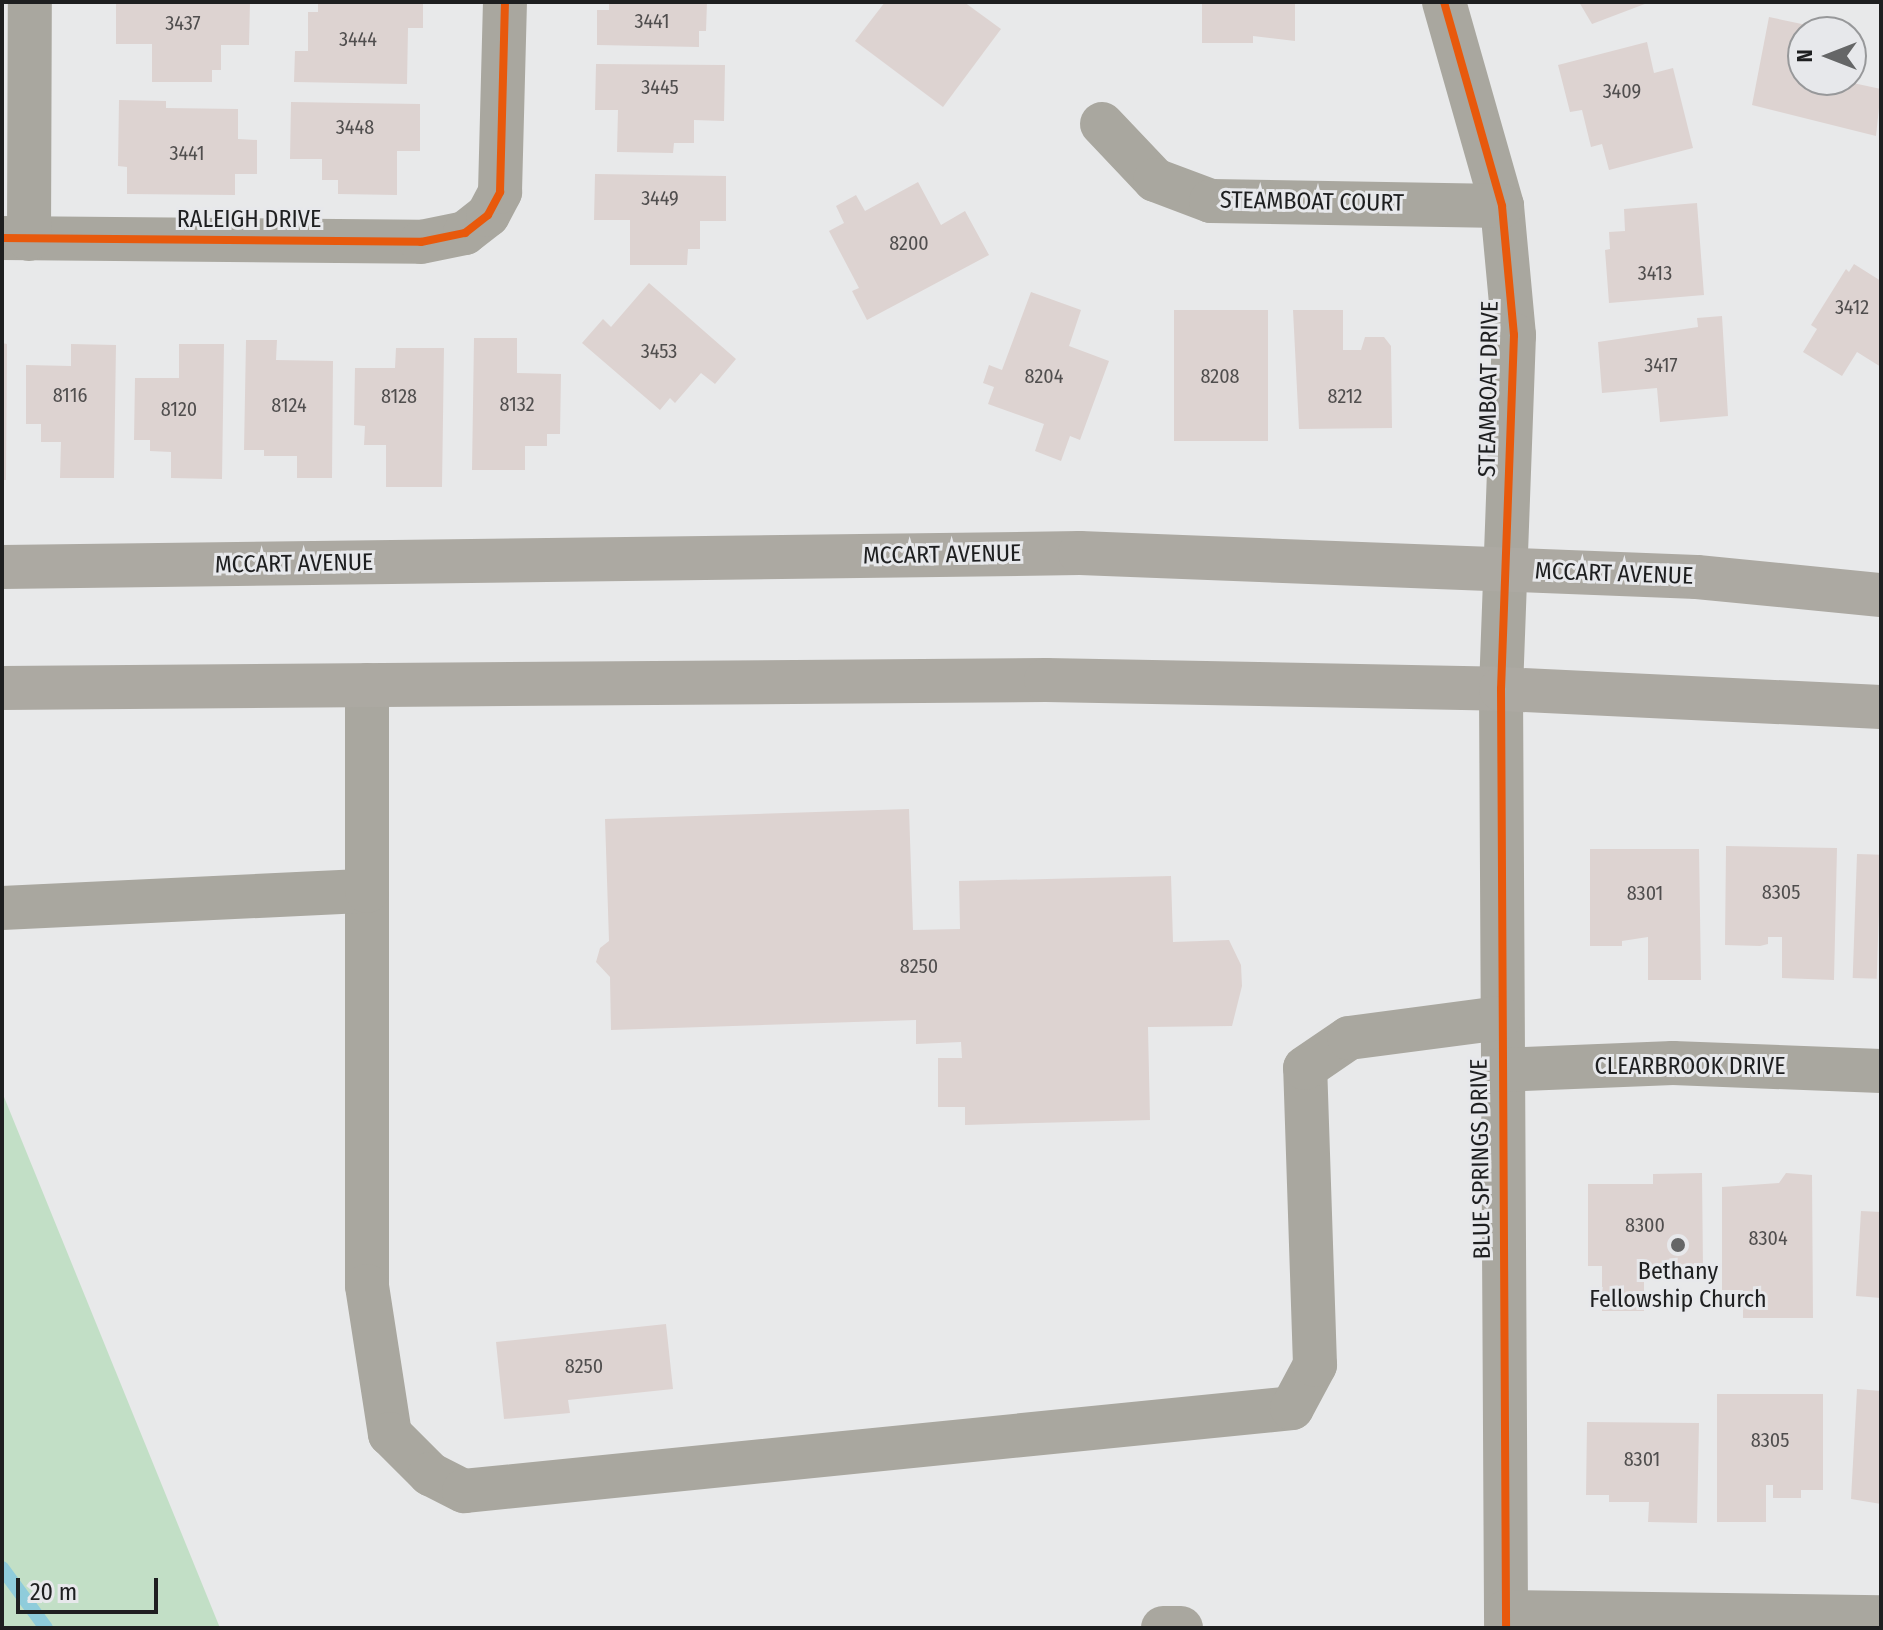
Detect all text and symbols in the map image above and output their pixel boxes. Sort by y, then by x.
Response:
house number: 3441 [635,9,669,33]
house number: 3437 [165,11,201,35]
north arrow [1787,16,1867,96]
house number: 3444 [339,27,377,51]
text: N [1791,49,1818,63]
house number: 3445 [641,75,679,99]
house number: 3409 [1603,79,1641,103]
house number: 3448 [336,115,374,139]
house number: 3441 [170,141,204,165]
house number: 3449 [641,186,679,210]
street label: STEAMBOAT COURT [1220,186,1404,218]
street label: RALEIGH DRIVE [177,206,321,234]
house number: 8200 [889,231,929,255]
house number: 3413 [1638,261,1672,285]
house number: 3412 [1835,295,1869,319]
street label: STEAMBOAT DRIVE [1473,301,1505,477]
house number: 3453 [641,339,677,363]
house number: 3417 [1644,353,1678,377]
house number: 8204 [1025,364,1063,388]
house number: 8208 [1200,364,1240,388]
house number: 8116 [53,383,87,407]
house number: 8128 [381,384,417,408]
house number: 8212 [1328,384,1362,408]
house number: 8132 [500,392,534,416]
house number: 8124 [271,393,307,417]
house number: 8120 [161,397,197,421]
street label: MCCART AVENUE [863,539,1021,571]
street label: MCCART AVENUE [215,548,373,580]
street label: MCCART AVENUE [1534,557,1694,591]
house number: 8305 [1762,880,1800,904]
house number: 8301 [1627,881,1663,905]
house number: 8250 [900,954,938,978]
street label: CLEARBROOK DRIVE [1594,1053,1786,1081]
street label: BLUE SPRINGS DRIVE [1465,1058,1497,1260]
house number: 8300 [1625,1213,1665,1237]
house number: 8304 [1748,1226,1788,1250]
marker: Bethany Fellowship Church [1669,1236,1687,1254]
place label: Bethany Fellowship Church [1589,1258,1767,1314]
house number: 8250 [565,1354,603,1378]
house number: 8305 [1751,1428,1789,1452]
house number: 8301 [1624,1447,1660,1471]
scale bar [20,1562,162,1612]
text: 20 m [30,1578,77,1606]

